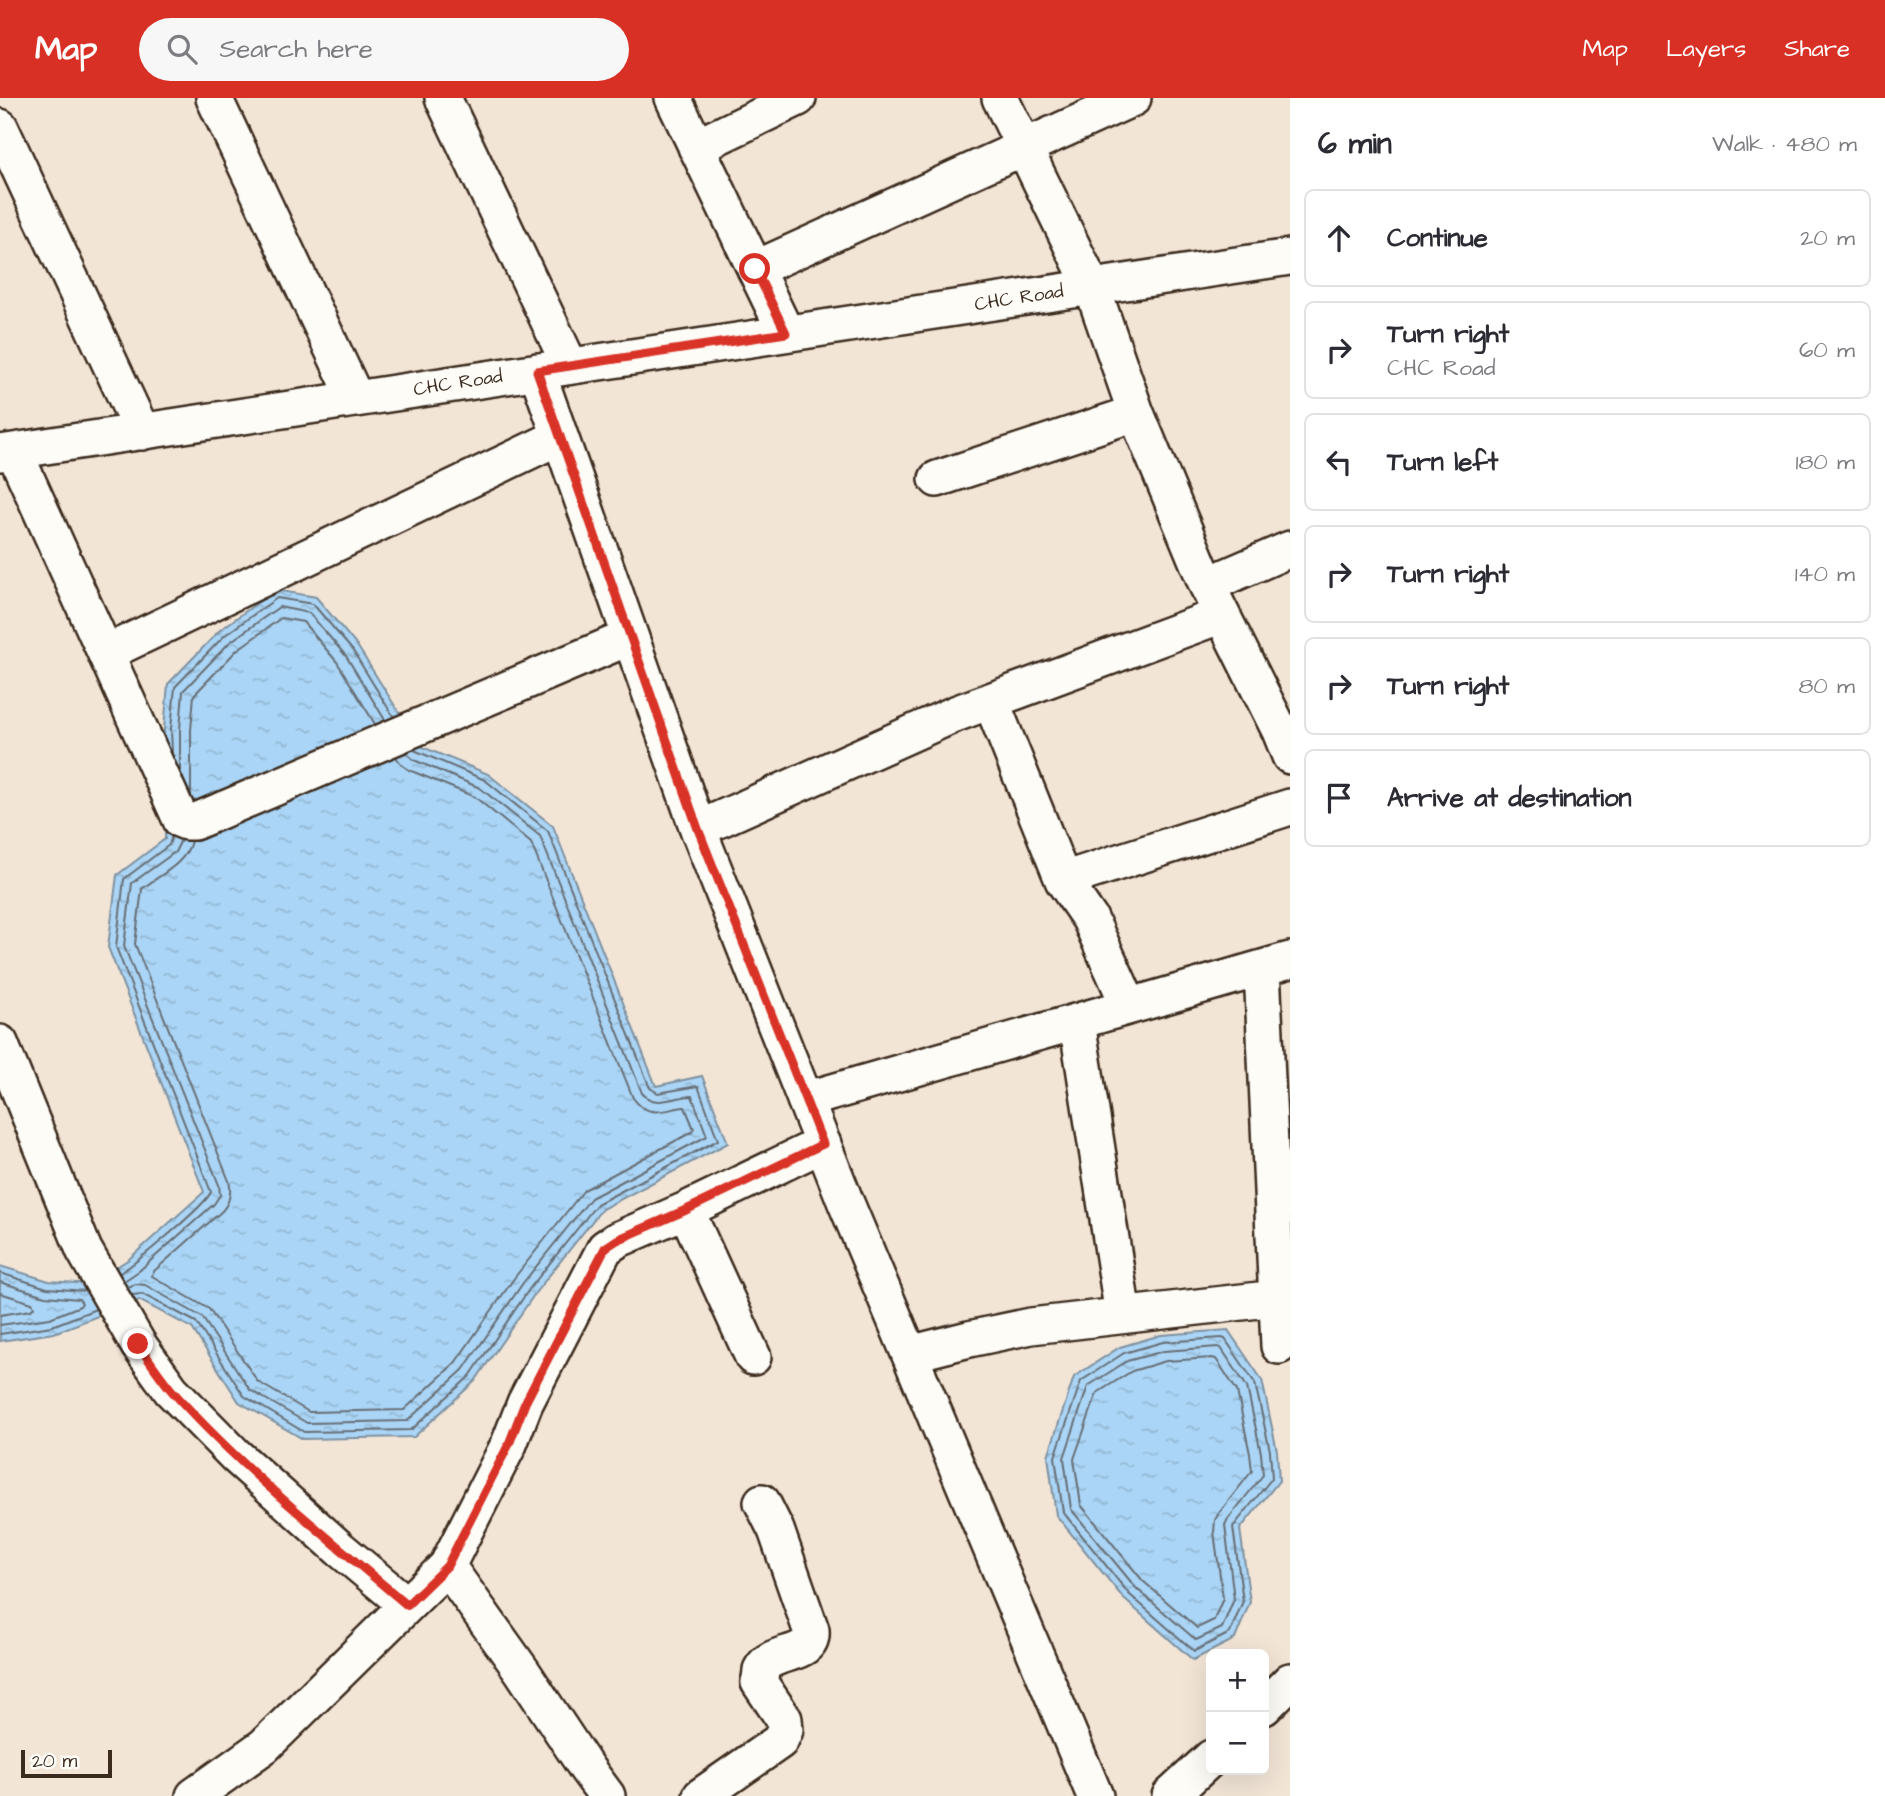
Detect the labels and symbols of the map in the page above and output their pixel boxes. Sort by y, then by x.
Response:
route start [739,253,770,284]
street label: CHC Road [973,278,1066,318]
street label: CHC Road [412,363,505,403]
route end [122,1328,153,1359]
scale bar [21,1747,112,1779]

